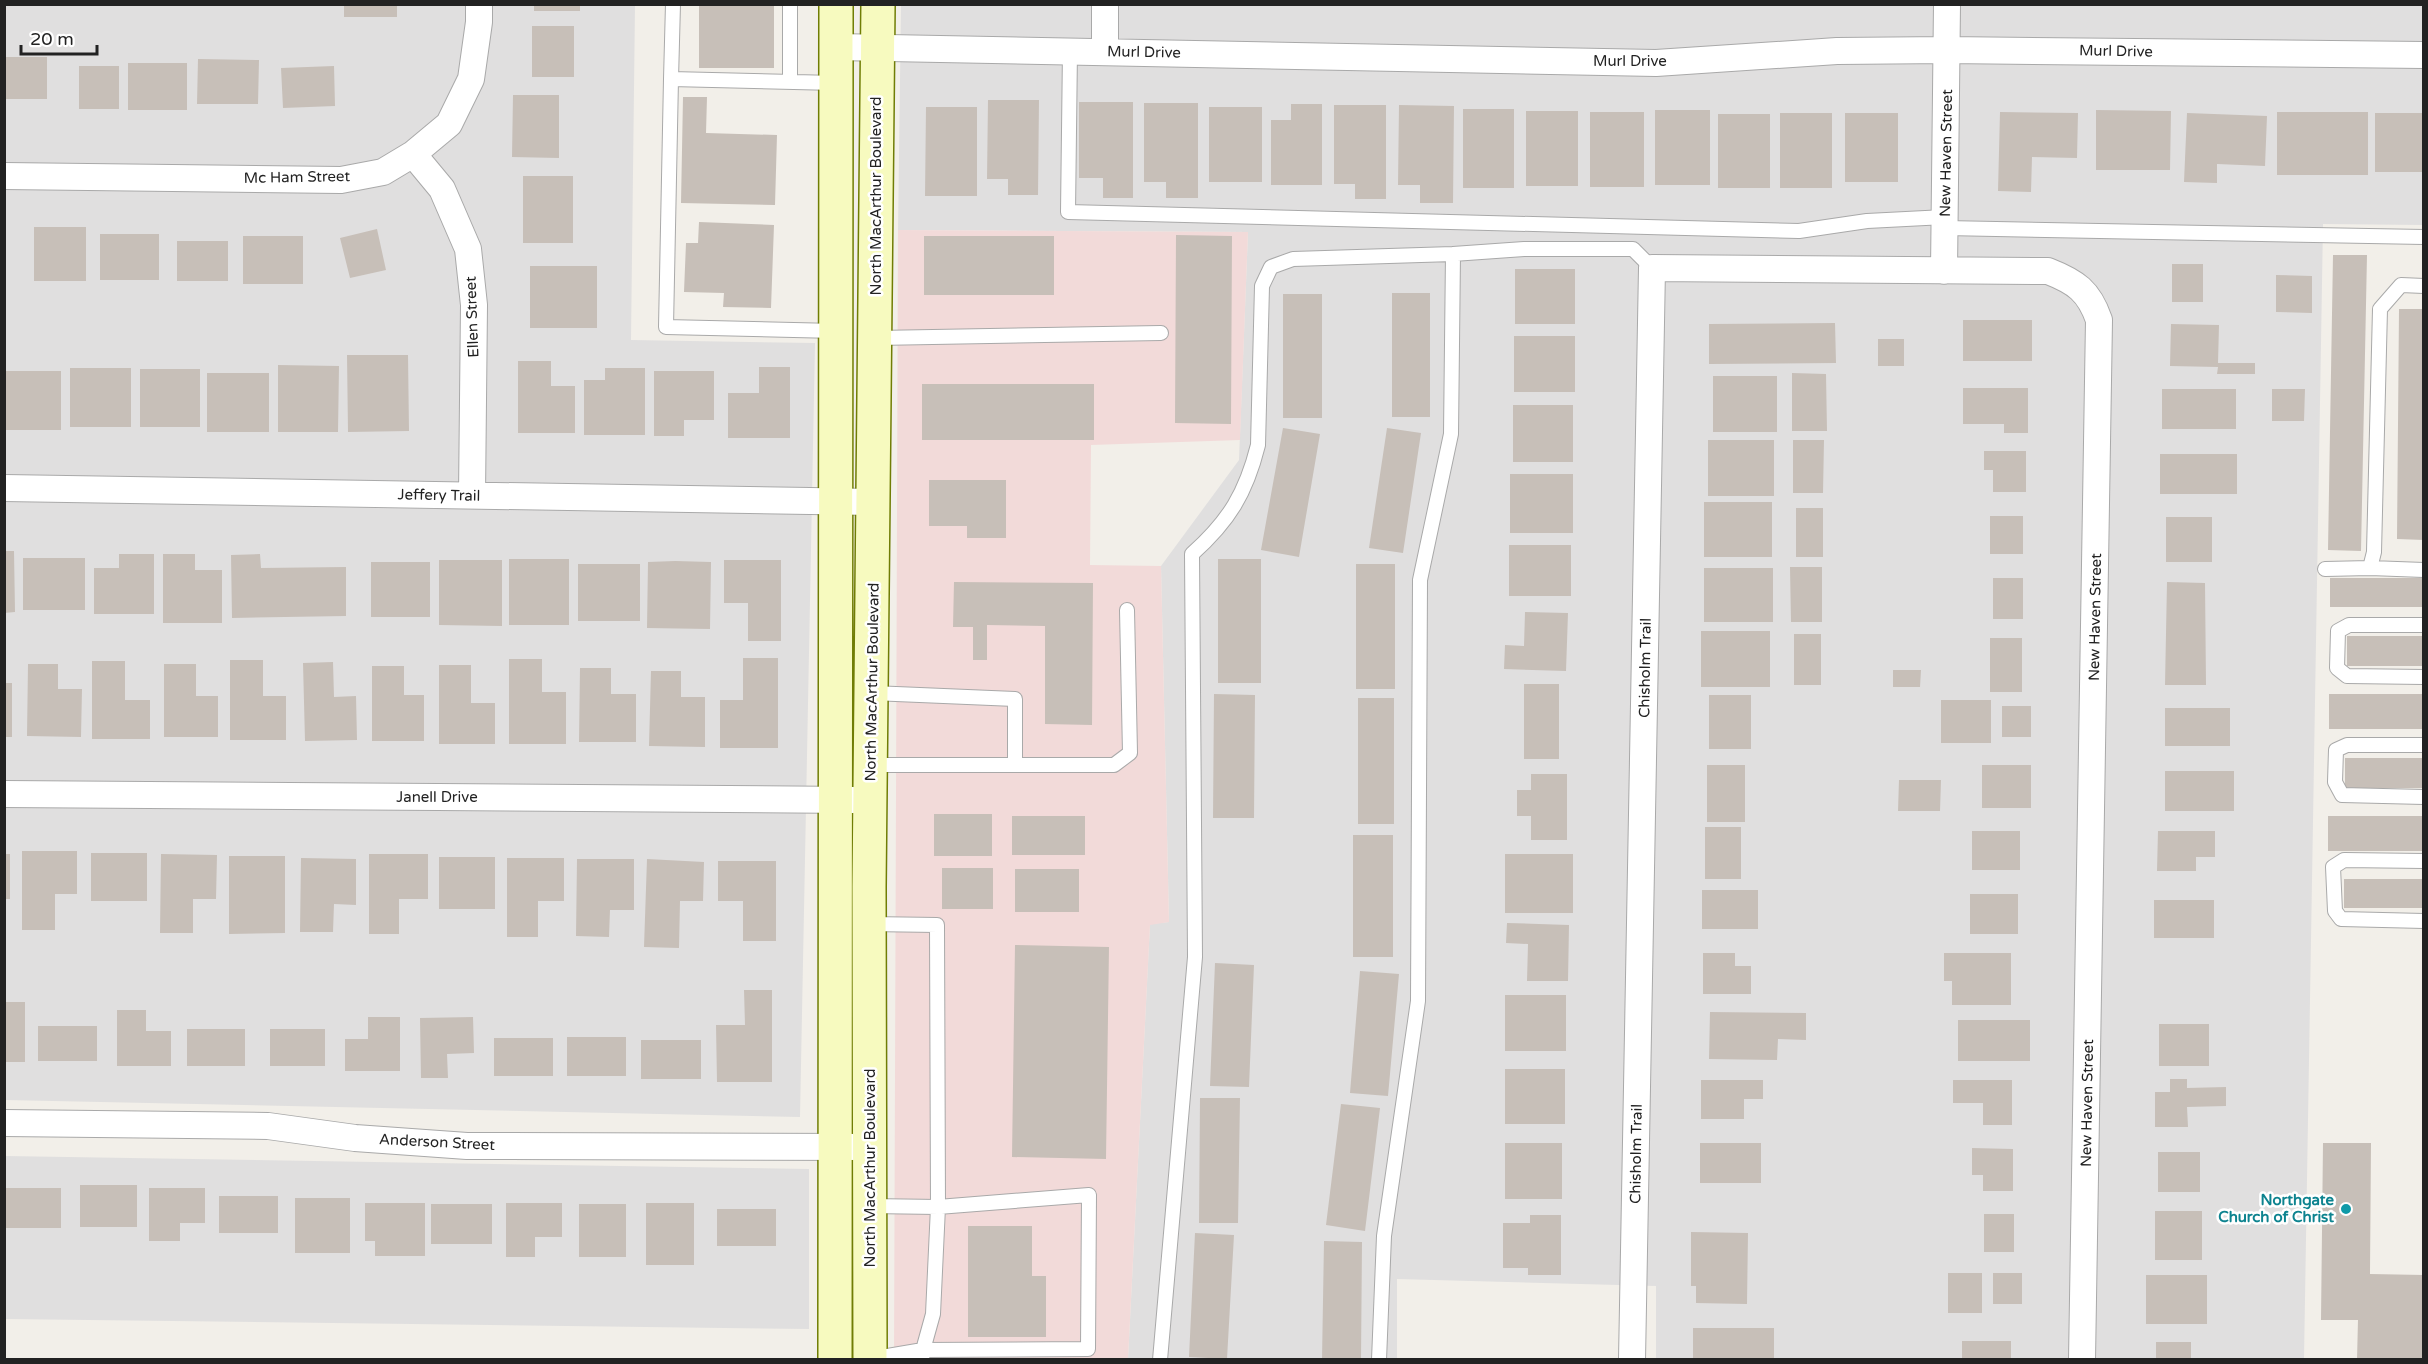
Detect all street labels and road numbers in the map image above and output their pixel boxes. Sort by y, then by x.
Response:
street label: Murl Drive [2079,41,2153,61]
street label: Murl Drive [1107,42,1181,62]
street label: Murl Drive [1593,52,1667,70]
street label: New Haven Street [1936,89,1956,217]
street label: North MacArthur Boulevard [867,97,885,295]
street label: Mc Ham Street [244,167,351,187]
street label: Ellen Street [462,276,482,358]
street label: Jeffery Trail [397,485,481,505]
street label: New Haven Street [2085,553,2105,681]
street label: North MacArthur Boulevard [861,582,883,782]
street label: Chisholm Trail [1635,618,1655,718]
street label: Janell Drive [396,788,478,806]
street label: New Haven Street [2077,1039,2097,1167]
street label: North MacArthur Boulevard [861,1069,879,1267]
street label: Chisholm Trail [1626,1104,1646,1204]
street label: Anderson Street [379,1130,496,1154]

